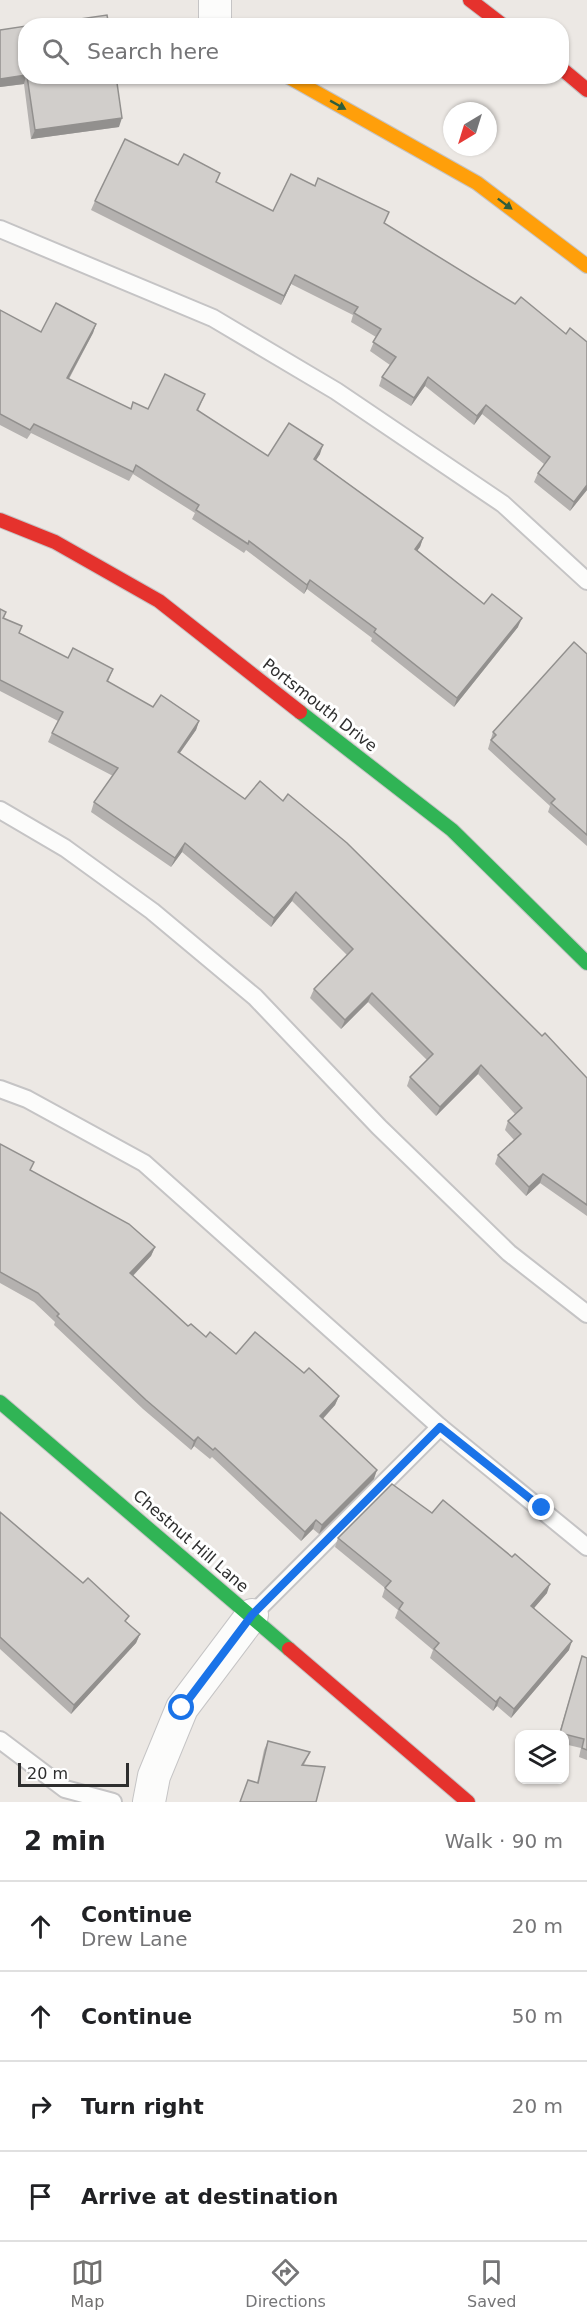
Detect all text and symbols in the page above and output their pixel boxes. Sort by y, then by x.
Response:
search box [18,18,569,84]
icon: search [39,35,72,68]
text: Search here [87,39,219,64]
one-way arrow [329,100,346,110]
north arrow [443,102,497,156]
one-way arrow [497,198,513,210]
street label: Portsmouth Drive [259,654,381,756]
street label: Chestnut Hill Lane [129,1486,253,1596]
route end [528,1494,554,1520]
route start [168,1694,194,1720]
map controls [515,1730,569,1784]
button: layers [515,1730,569,1784]
scale bar [18,1760,129,1788]
text: 20 m [27,1764,68,1783]
text: 2 min [24,1826,106,1856]
text: Walk · 90 m [445,1829,563,1853]
text: Continue [81,1902,192,1927]
icon: ahead [24,1910,57,1943]
text: 20 m [512,1914,563,1938]
text: Drew Lane [81,1927,188,1951]
icon: ahead [24,2000,57,2033]
text: Continue [81,2004,192,2029]
text: 50 m [512,2004,563,2028]
icon: right [24,2090,57,2123]
text: Turn right [81,2094,204,2119]
text: 20 m [512,2094,563,2118]
icon: arrive [24,2180,57,2213]
text: Arrive at destination [81,2184,338,2209]
tab: Map [71,2256,104,2311]
tab: Directions [245,2256,326,2311]
tab: Saved [467,2256,516,2311]

